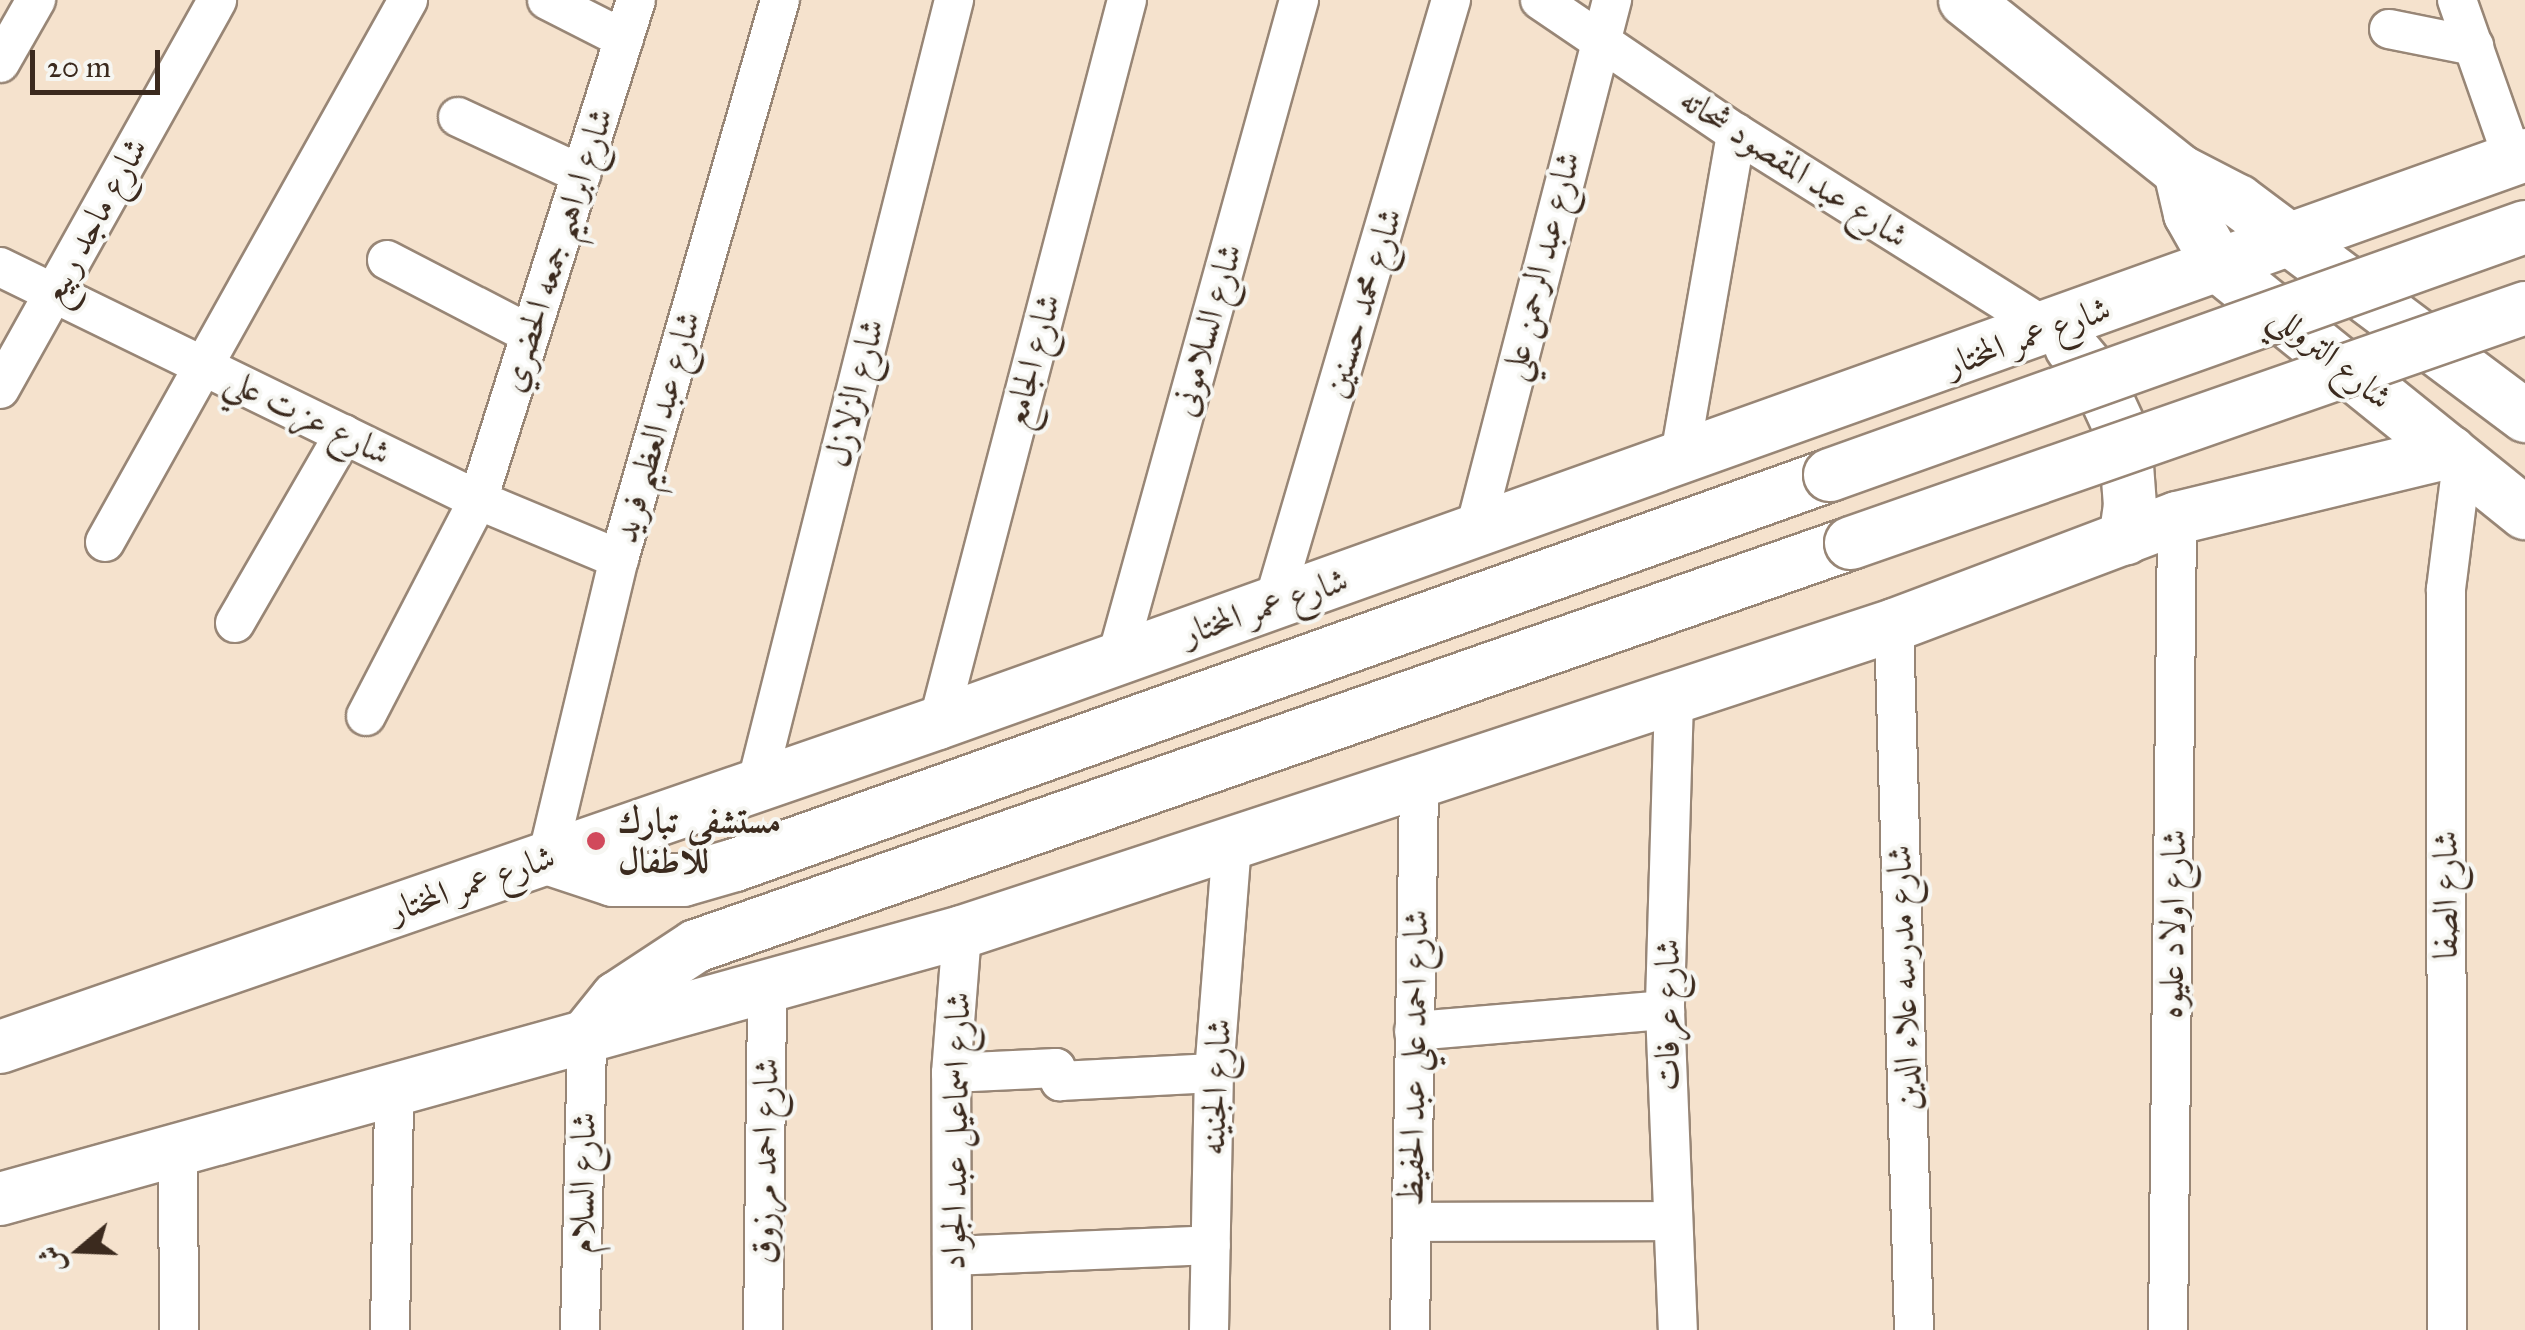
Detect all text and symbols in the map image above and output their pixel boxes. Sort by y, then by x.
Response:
scale bar [35,30,165,92]
text: 20 m [47,49,111,85]
street label: شارع عبد المقصود شحاته [1672,79,1916,257]
street label: شارع ابراهيم جمعه الحضري [491,103,623,397]
street label: شارع ماجد ربيع [31,130,157,312]
street label: شارع عبد الرحمن علي [1492,147,1590,385]
street label: شارع محمد حسنين [1314,203,1412,403]
street label: شارع السلامونى [1162,239,1252,421]
street label: شارع عمر المختار [1940,288,2116,386]
street label: شارع الجامع [994,289,1070,433]
street label: شارع التروللي [2262,295,2400,419]
street label: شارع عبد العظيم فريد [604,307,710,547]
street label: شارع الزلازل [816,315,894,471]
street label: شارع عزت علي [219,359,397,475]
street label: شارع عمر المختار [1176,559,1354,655]
place label: مستشفى تبارك للاطفال [618,800,781,882]
marker: مستشفى تبارك للاطفال [583,828,609,854]
street label: شارع اولاد عليوه [2150,829,2196,1019]
street label: شارع الصفا [2425,831,2467,959]
street label: شارع عمر المختار [383,836,561,932]
street label: شارع مدرسه علاء الدين [1878,844,1930,1112]
street label: شارع احمد علي عبد الحفيظ [1390,909,1438,1207]
street label: شارع عرفات [1647,939,1689,1091]
street label: شارع اسماعيل عبد الجواد [933,992,979,1270]
street label: شارع الجنينه [1191,1018,1241,1156]
street label: شارع احمد مرزوق [742,1058,788,1264]
street label: شارع السلام [561,1112,605,1254]
north arrow [30,1200,130,1300]
text: ش [30,1241,72,1279]

